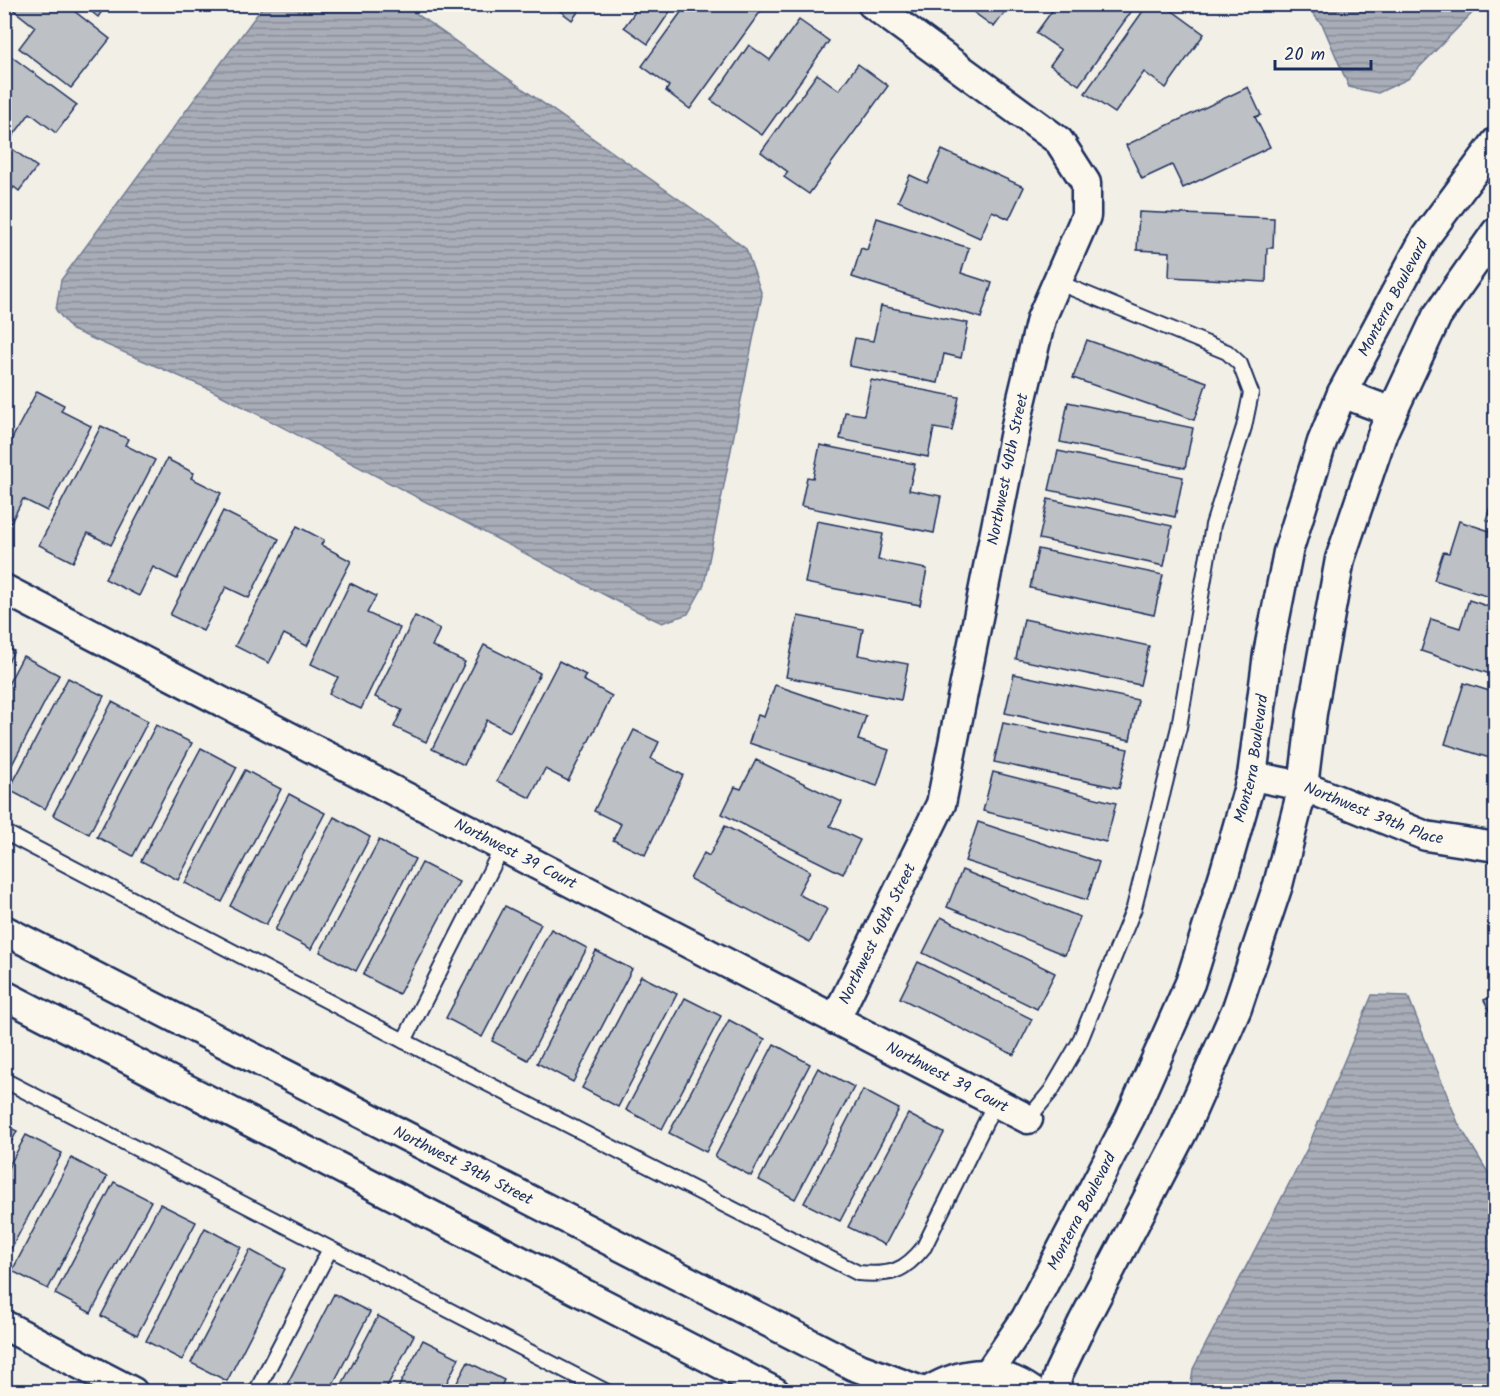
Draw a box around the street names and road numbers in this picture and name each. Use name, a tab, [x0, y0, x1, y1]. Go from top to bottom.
street label: Monterra Boulevard	[1351, 234, 1435, 361]
street label: Northwest 40th Street	[980, 390, 1035, 547]
street label: Monterra Boulevard	[1227, 692, 1275, 826]
street label: Northwest 39th Place	[1300, 775, 1445, 851]
street label: Northwest 39 Court	[450, 812, 582, 896]
street label: Northwest 40th Street	[832, 858, 923, 1009]
street label: Northwest 39 Court	[881, 1035, 1014, 1120]
street label: Northwest 39th Street	[389, 1119, 538, 1212]
street label: Monterra Boulevard	[1040, 1147, 1123, 1275]

